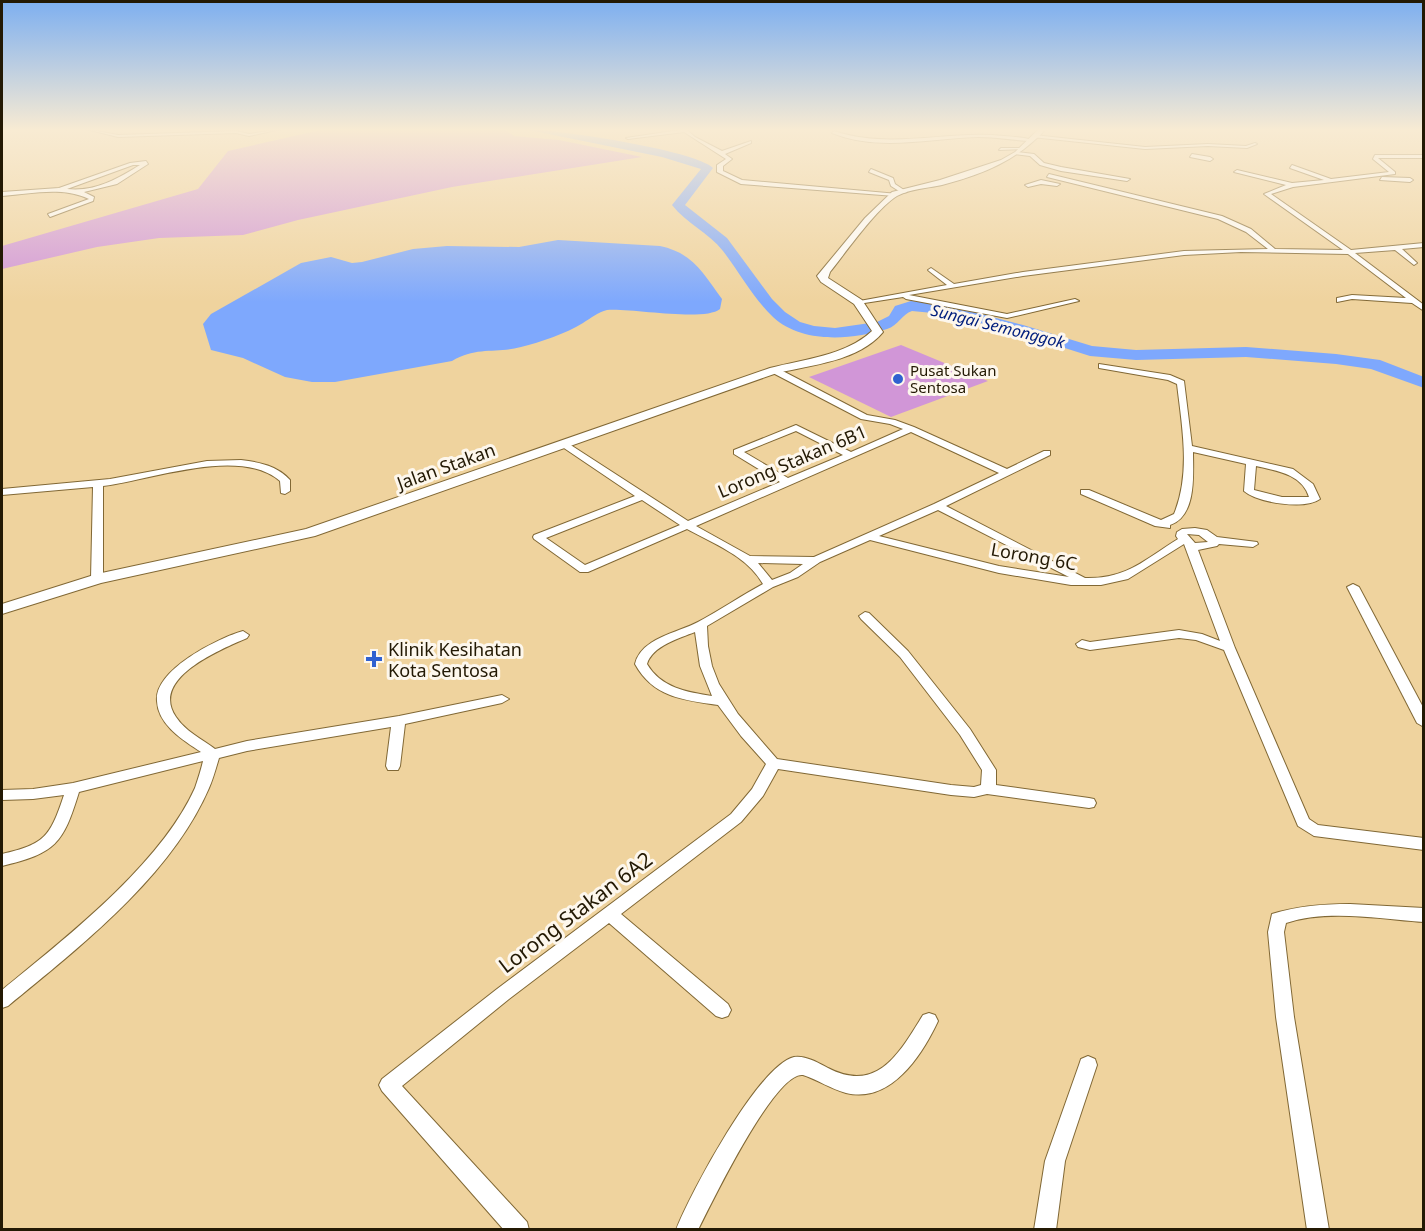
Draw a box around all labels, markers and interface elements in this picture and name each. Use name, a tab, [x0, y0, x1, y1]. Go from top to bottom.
water label: Sungai Semonggok	[929, 299, 1068, 354]
place label: Pusat Sukan Sentosa	[910, 360, 996, 397]
marker: Pusat Sukan Sentosa	[891, 372, 905, 386]
street label: Lorong Stakan 6B1	[714, 419, 870, 503]
street label: Jalan Stakan	[392, 437, 498, 496]
street label: Lorong 6C	[989, 537, 1079, 575]
place label: Klinik Kesihatan Kota Sentosa	[388, 637, 522, 682]
marker: Klinik Kesihatan Kota Sentosa	[365, 650, 383, 668]
street label: Lorong Stakan 6A2	[492, 845, 658, 979]

